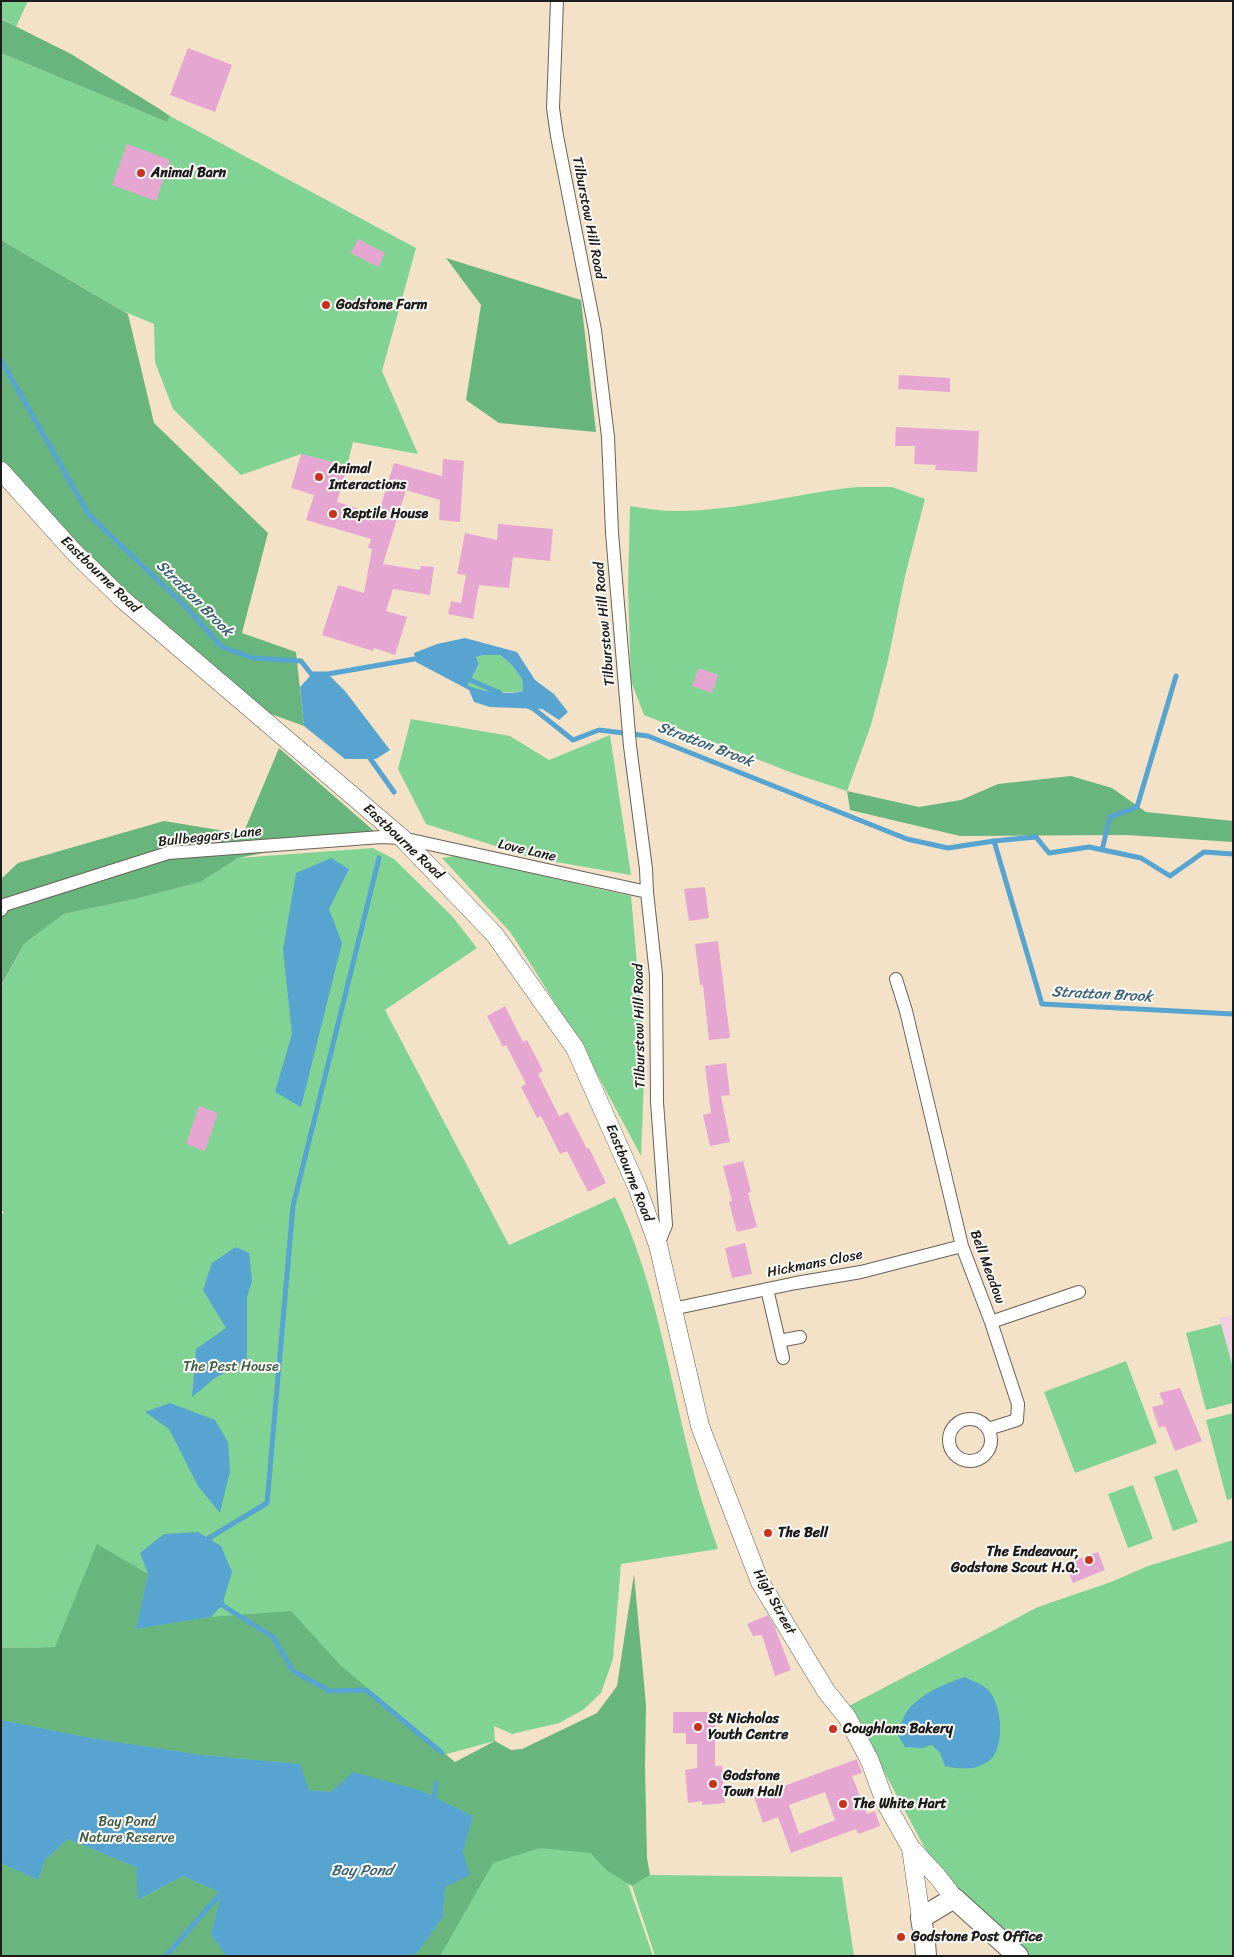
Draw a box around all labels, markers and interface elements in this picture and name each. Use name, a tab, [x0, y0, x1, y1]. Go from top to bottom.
street label: Tilburstow Hill Road	[568, 155, 608, 281]
place label: Animal Barn	[151, 165, 226, 181]
marker: Animal Barn	[135, 167, 147, 179]
place label: Godstone Farm	[336, 297, 427, 313]
marker: Godstone Farm	[320, 299, 332, 311]
place label: Animal Interactions	[329, 461, 406, 494]
marker: Animal Interactions	[313, 471, 325, 483]
place label: Reptile House	[343, 506, 428, 522]
marker: Reptile House	[327, 508, 339, 520]
street label: Eastbourne Road	[57, 533, 143, 617]
water label: Stratton Brook	[152, 557, 236, 641]
street label: Tilburstow Hill Road	[591, 561, 619, 687]
water label: Stratton Brook	[655, 719, 755, 771]
street label: Eastbourne Road	[359, 801, 447, 883]
street label: Bullbeggars Lane	[157, 823, 263, 851]
street label: Love Lane	[496, 836, 558, 866]
street label: Tilburstow Hill Road	[631, 964, 649, 1088]
water label: Stratton Brook	[1051, 983, 1153, 1007]
street label: Eastbourne Road	[602, 1122, 656, 1224]
street label: Bell Meadow	[966, 1228, 1008, 1306]
street label: Hickmans Close	[766, 1246, 864, 1282]
park label: The Pest House	[183, 1359, 279, 1375]
place label: The Bell	[778, 1525, 828, 1541]
marker: The Bell	[762, 1527, 774, 1539]
place label: The Endeavour, Godstone Scout H.Q.	[951, 1544, 1079, 1576]
marker: The Endeavour, Godstone Scout H.Q.	[1083, 1554, 1095, 1566]
street label: High Street	[749, 1566, 799, 1638]
place label: St Nicholas Youth Centre	[708, 1711, 788, 1744]
marker: St Nicholas Youth Centre	[692, 1721, 704, 1733]
place label: Coughlans Bakery	[843, 1721, 953, 1737]
marker: Coughlans Bakery	[827, 1723, 839, 1735]
place label: Godstone Town Hall	[723, 1768, 782, 1800]
marker: Godstone Town Hall	[707, 1778, 719, 1790]
place label: The White Hart	[853, 1796, 947, 1812]
marker: The White Hart	[837, 1798, 849, 1810]
park label: Bay Pond Nature Reserve	[80, 1814, 174, 1846]
water label: Bay Pond	[331, 1862, 393, 1880]
place label: Godstone Post Office	[911, 1929, 1043, 1945]
marker: Godstone Post Office	[895, 1931, 907, 1943]

